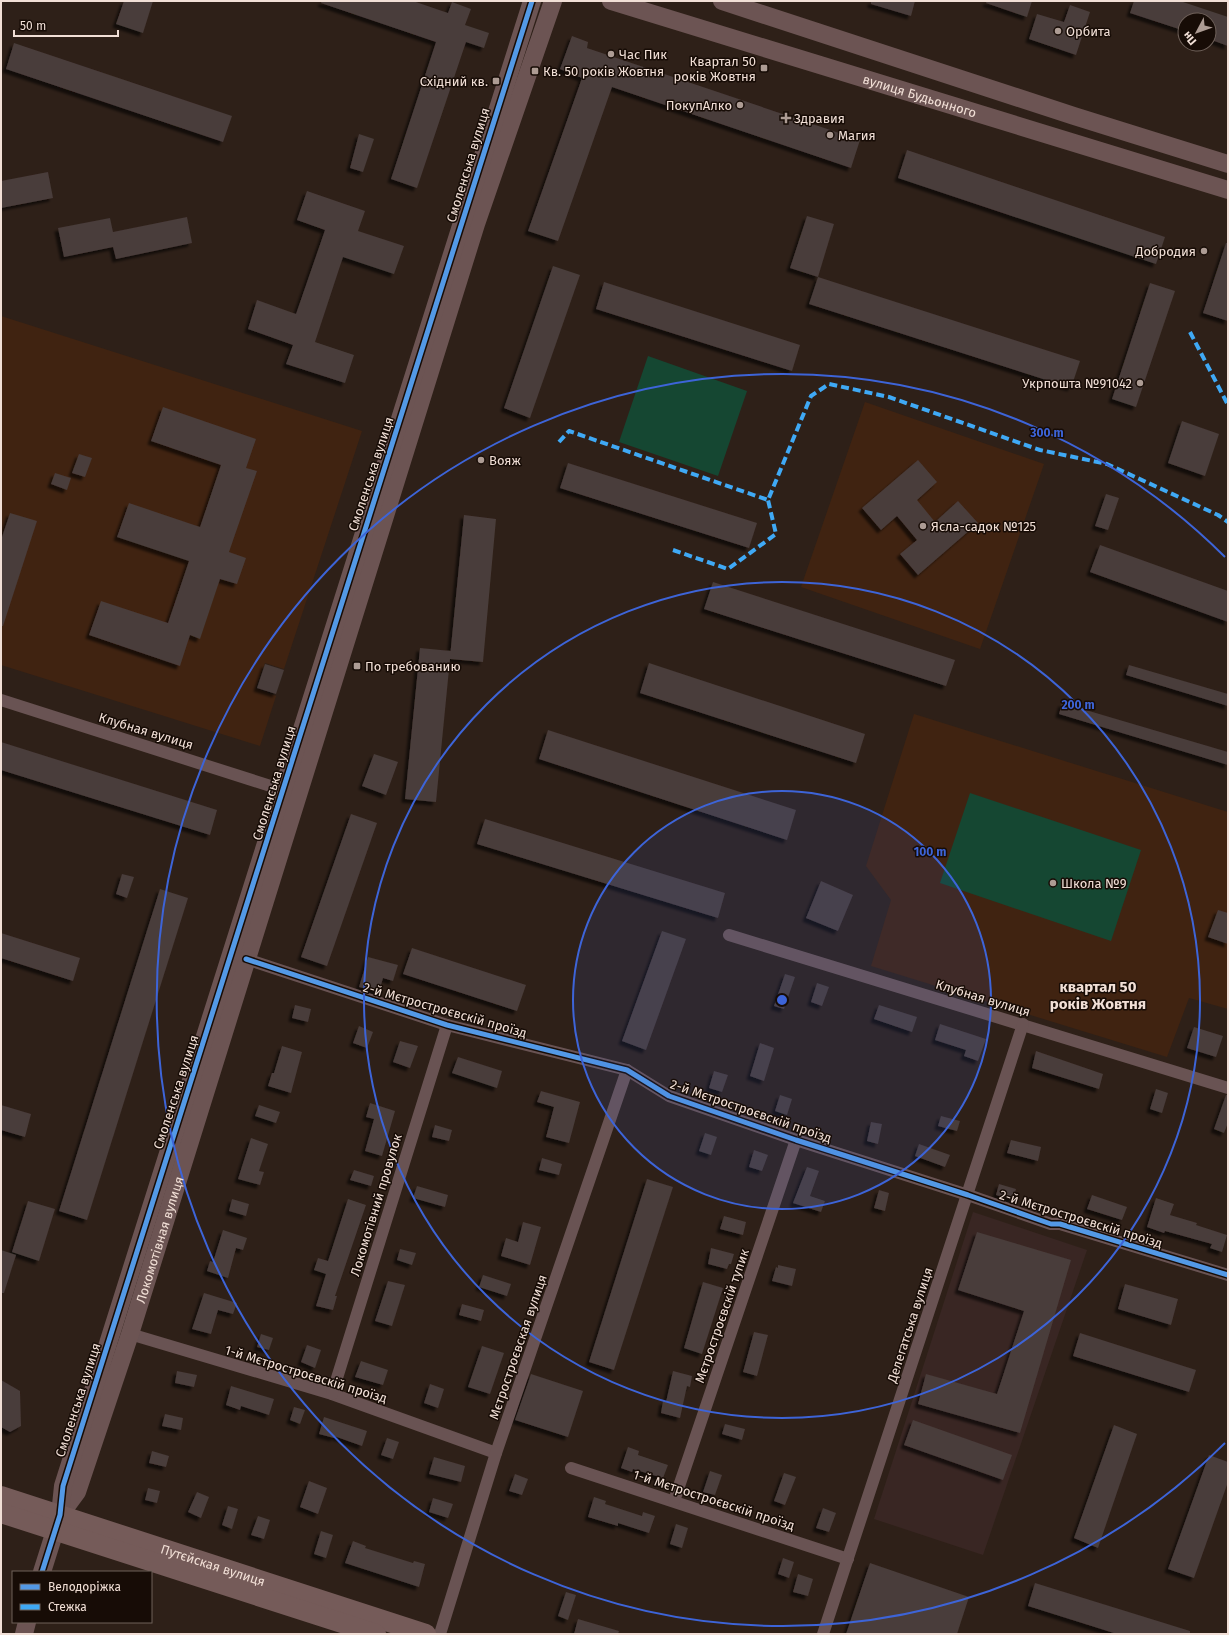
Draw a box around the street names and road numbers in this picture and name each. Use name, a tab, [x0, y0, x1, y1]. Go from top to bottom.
street label: вулиця Будьонного	[861, 71, 979, 120]
street label: Смоленська вулиця	[443, 106, 493, 224]
street label: Смоленська вулиця	[345, 415, 397, 533]
street label: Клубная вулиця	[97, 710, 195, 752]
street label: Смоленська вулиця	[249, 724, 299, 842]
street label: Клубная вулиця	[934, 977, 1032, 1019]
street label: 2-й Мєтростроєвскій проїзд	[361, 979, 529, 1041]
street label: Смоленська вулиця	[150, 1033, 202, 1151]
street label: 2-й Мєтростроєвскій проїзд	[668, 1076, 834, 1146]
street label: Локомотівний провулок	[347, 1132, 405, 1278]
street label: Локомотівная вулиця	[133, 1174, 186, 1305]
street label: 2-й Мєтростроєвскій проїзд	[998, 1187, 1164, 1251]
street label: Мєтростроєвскій тупик	[692, 1247, 752, 1385]
street label: Делегатська вулиця	[884, 1265, 936, 1385]
street label: Мєтростроєвская вулиця	[486, 1273, 550, 1421]
street label: Смоленська вулиця	[52, 1341, 104, 1459]
street label: 1-й Мєтростроєвскій проїзд	[223, 1342, 389, 1406]
street label: 1-й Мєтростроєвскій проїзд	[631, 1467, 797, 1533]
street label: Путєйская вулиця	[159, 1541, 267, 1589]

